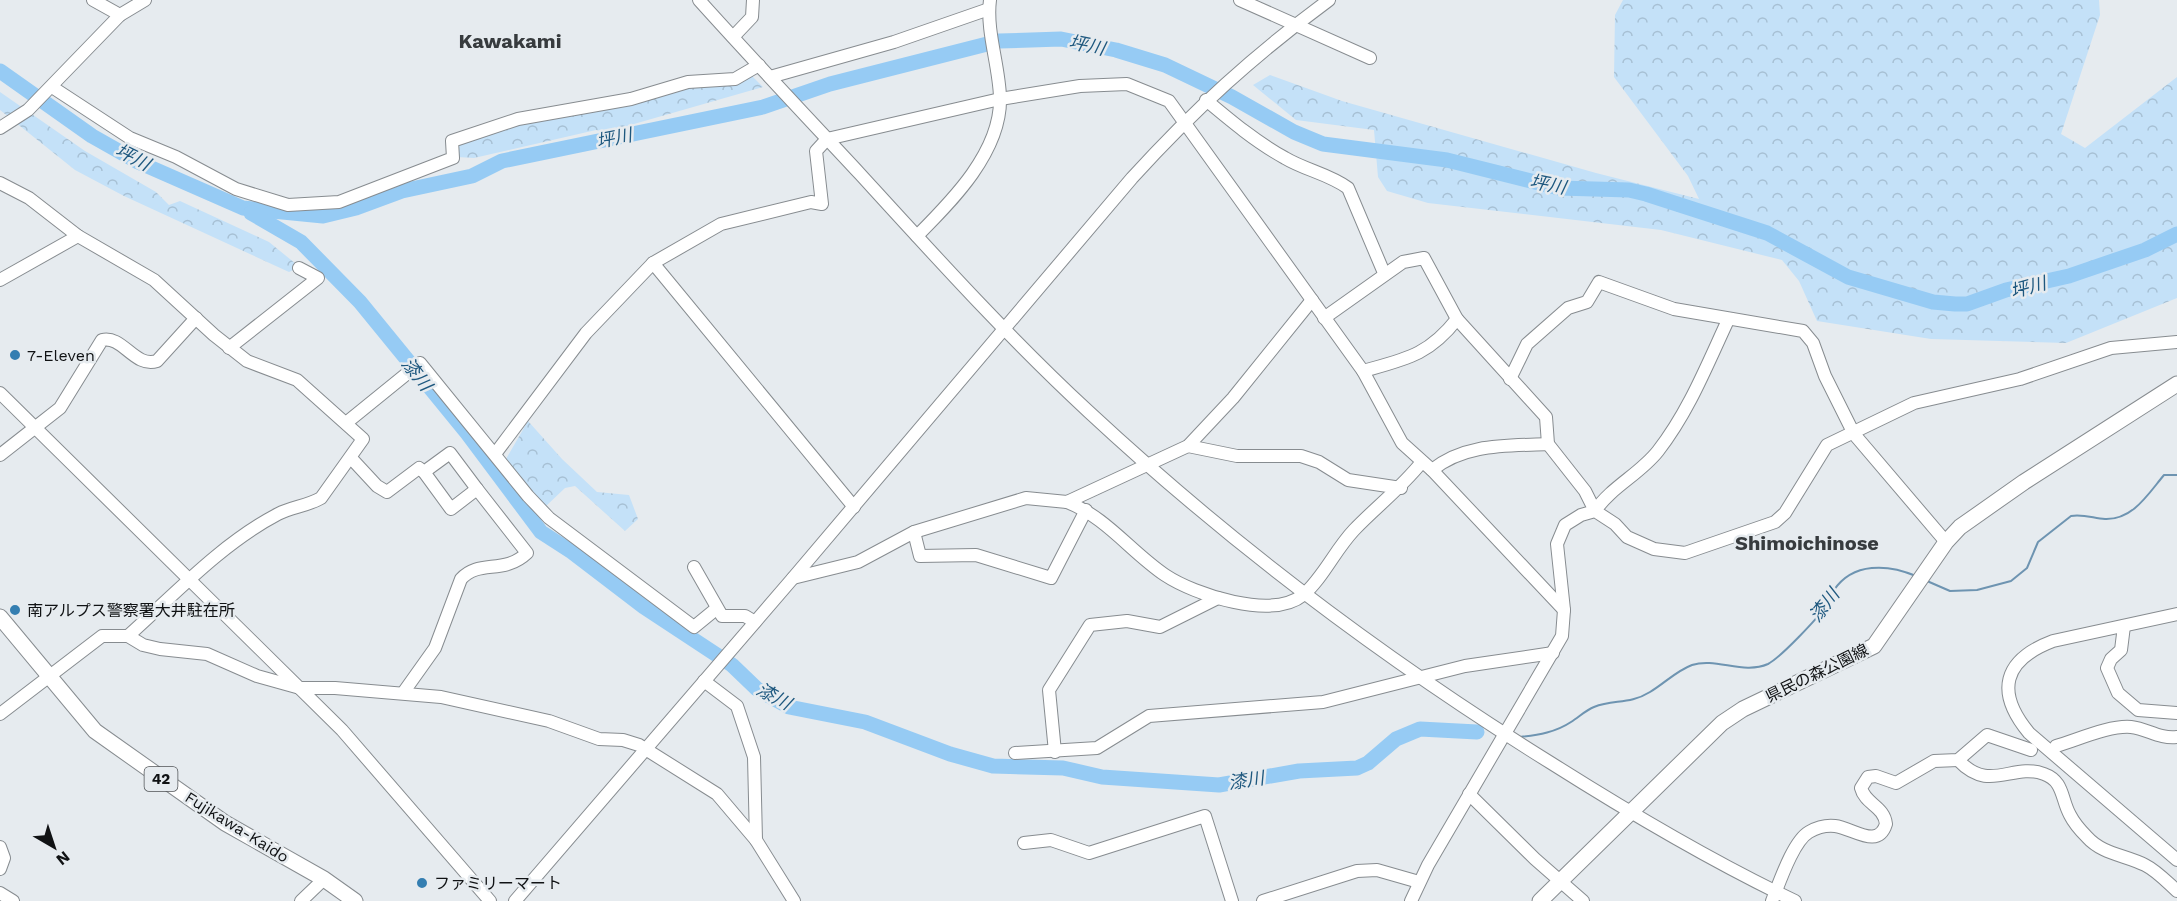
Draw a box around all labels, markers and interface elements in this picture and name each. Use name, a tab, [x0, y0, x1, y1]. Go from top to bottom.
district label: Kawakami	[459, 29, 562, 53]
water label: 坪川	[1067, 31, 1109, 59]
water label: 坪川	[594, 124, 636, 152]
water label: 坪川	[112, 139, 156, 175]
water label: 坪川	[1528, 170, 1570, 198]
water label: 坪川	[2008, 272, 2050, 302]
place label: 7-Eleven	[27, 346, 95, 365]
marker: 7-Eleven	[8, 348, 22, 362]
water label: 漆川	[398, 353, 438, 396]
district label: Shimoichinose	[1735, 531, 1879, 555]
water label: 漆川	[1805, 583, 1845, 626]
place label: 南アルプス警察署大井駐在所	[27, 601, 235, 620]
marker: 南アルプス警察署大井駐在所	[8, 603, 22, 617]
street label: 県民の森公園線	[1762, 640, 1872, 706]
water label: 漆川	[753, 678, 797, 715]
road number: 42	[144, 767, 178, 791]
water label: 漆川	[1227, 767, 1267, 793]
street label: Fujikawa-Kaido	[182, 788, 292, 866]
north arrow	[24, 817, 84, 877]
text: N	[53, 847, 74, 869]
place label: ファミリーマート	[434, 874, 562, 893]
marker: ファミリーマート	[415, 876, 429, 890]

